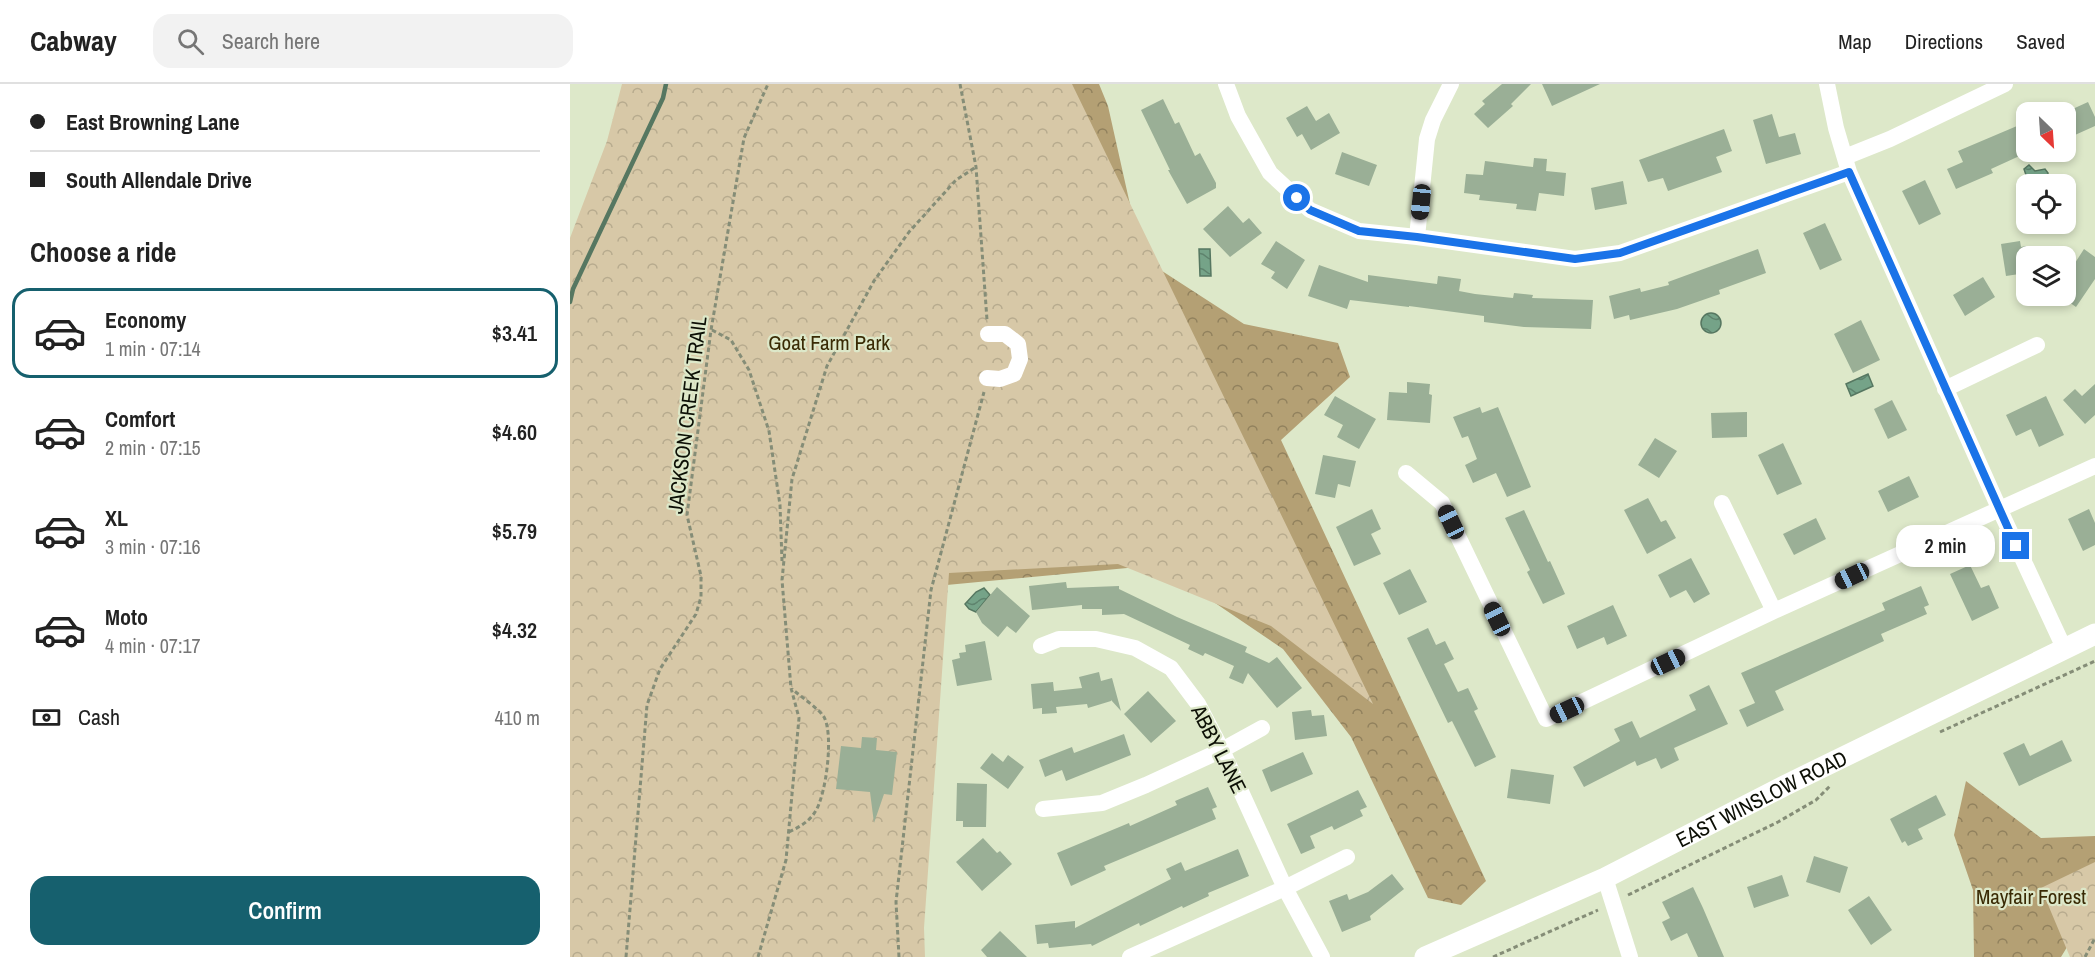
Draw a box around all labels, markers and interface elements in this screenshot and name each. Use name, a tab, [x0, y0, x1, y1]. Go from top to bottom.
search box	[153, 14, 573, 68]
text: Cabway	[30, 22, 117, 60]
icon: search	[174, 25, 207, 58]
text: Search here	[222, 26, 320, 56]
text: Map	[1838, 27, 1872, 56]
text: Directions	[1905, 27, 1983, 56]
text: Saved	[2016, 27, 2065, 56]
north arrow	[2016, 102, 2076, 162]
map controls	[2016, 102, 2076, 306]
text: East Browning Lane	[66, 107, 239, 137]
text: South Allendale Drive	[66, 165, 252, 195]
button: locate	[2016, 174, 2076, 234]
car	[1410, 183, 1432, 221]
route start	[1283, 184, 1310, 211]
text: Choose a ride	[30, 234, 176, 270]
button: layers	[2016, 246, 2076, 306]
text: Economy	[105, 305, 186, 335]
icon: car	[33, 306, 87, 360]
street label: JACKSON CREEK TRAIL	[660, 314, 714, 515]
text: $3.41	[492, 318, 537, 348]
park label: Goat Farm Park	[768, 328, 890, 357]
text: 1 min · 07:14	[105, 335, 201, 362]
text: Comfort	[105, 404, 175, 434]
icon: car	[33, 405, 87, 459]
text: $4.60	[492, 417, 537, 447]
text: 2 min · 07:15	[105, 434, 201, 461]
car	[1435, 502, 1467, 542]
text: XL	[105, 503, 128, 533]
icon: car	[33, 504, 87, 558]
text: $5.79	[492, 516, 537, 546]
callout: 2 min	[1896, 525, 1995, 567]
text: 2 min	[1924, 532, 1967, 559]
route end	[2002, 532, 2029, 559]
text: 3 min · 07:16	[105, 533, 201, 560]
car	[1832, 560, 1872, 592]
car	[1481, 599, 1513, 639]
text: Moto	[105, 602, 148, 632]
icon: car	[33, 603, 87, 657]
text: $4.32	[492, 615, 537, 645]
text: 4 min · 07:17	[105, 632, 201, 659]
car	[1648, 646, 1688, 678]
car	[1547, 694, 1587, 726]
street label: ABBY LANE	[1184, 699, 1254, 798]
icon: cash	[30, 701, 63, 734]
text: Cash	[78, 702, 120, 732]
text: 410 m	[494, 704, 540, 731]
street label: EAST WINSLOW ROAD	[1671, 743, 1852, 854]
button: Confirm	[30, 876, 540, 945]
park label: Mayfair Forest	[1976, 882, 2086, 911]

